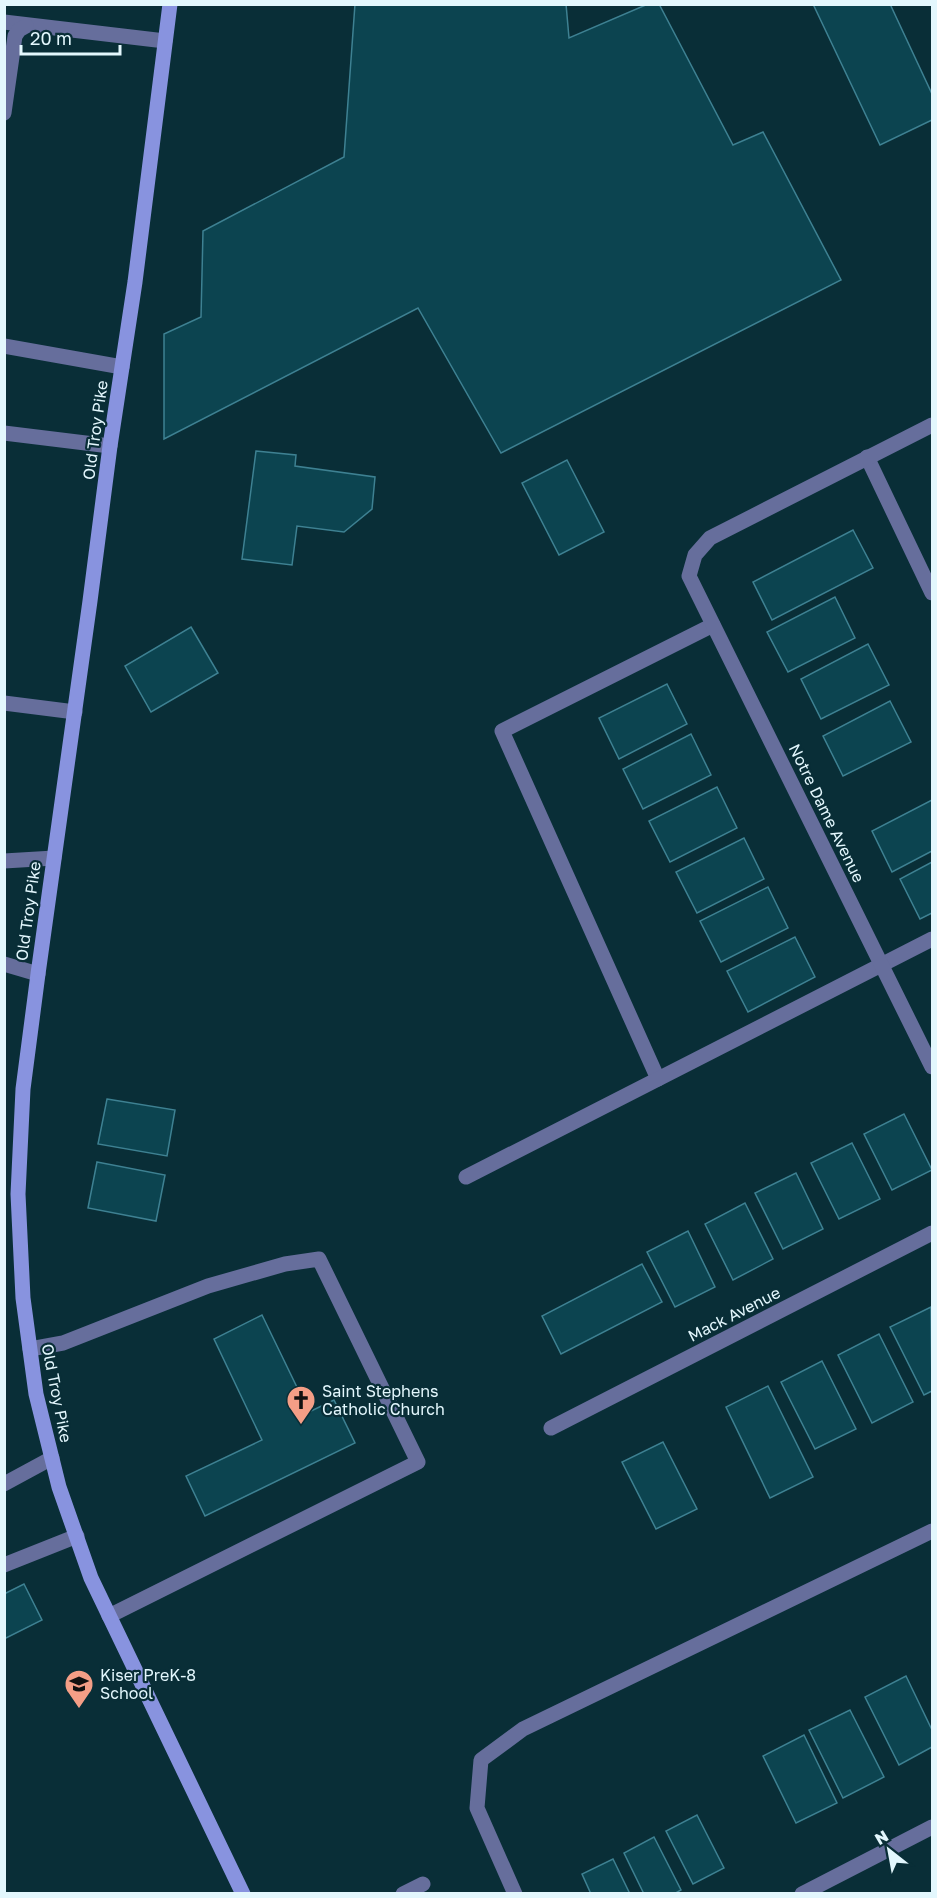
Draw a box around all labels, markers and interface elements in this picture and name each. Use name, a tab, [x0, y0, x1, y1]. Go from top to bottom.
scale bar	[21, 18, 120, 56]
text: 20 m	[30, 27, 72, 49]
street label: Old Troy Pike	[78, 379, 112, 481]
street label: Notre Dame Avenue	[785, 740, 869, 886]
street label: Old Troy Pike	[11, 860, 45, 962]
street label: Mack Avenue	[684, 1282, 784, 1346]
street label: Old Troy Pike	[38, 1342, 76, 1444]
place label: Saint Stephens Catholic Church	[322, 1381, 445, 1419]
church icon: Saint Stephens Catholic Church	[285, 1384, 317, 1426]
place label: Kiser PreK-8 School	[100, 1665, 196, 1703]
school or university icon: Kiser PreK-8 School	[63, 1668, 95, 1710]
north arrow	[859, 1820, 919, 1880]
text: N	[871, 1825, 892, 1849]

